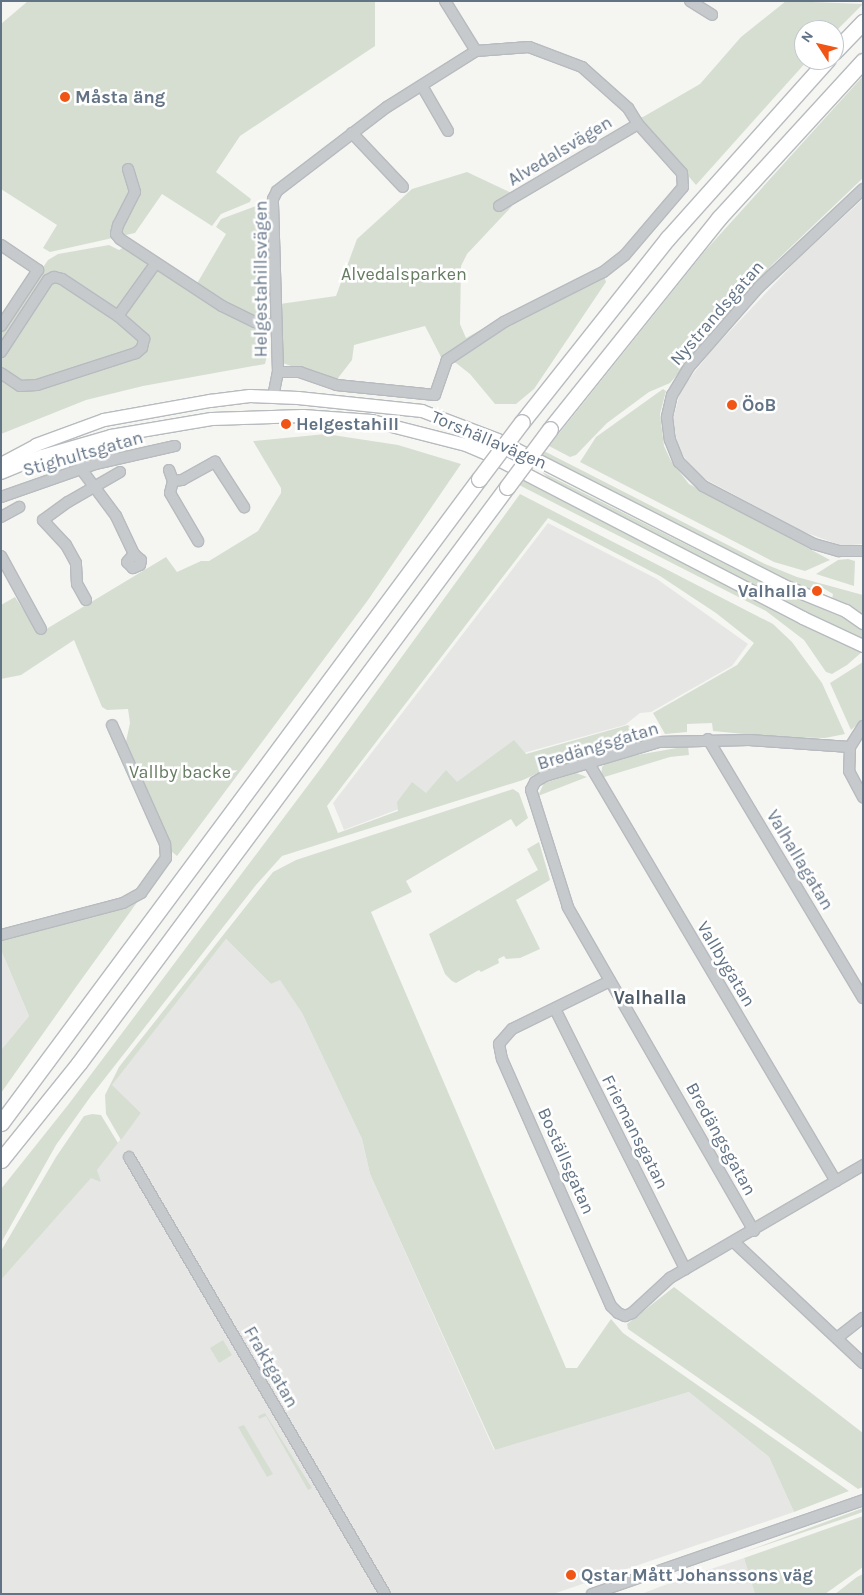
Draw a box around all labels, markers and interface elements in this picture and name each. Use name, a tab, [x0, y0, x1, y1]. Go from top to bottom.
north arrow	[794, 20, 844, 70]
text: N	[797, 28, 817, 46]
place label: Måsta äng	[75, 86, 165, 108]
marker: Måsta äng	[59, 91, 71, 103]
street label: Alvedalsvägen	[504, 111, 616, 191]
street label: Helgestahillsvägen	[250, 201, 272, 357]
street label: Nystrandsgatan	[666, 256, 768, 370]
park label: Alvedalsparken	[341, 263, 467, 285]
place label: ÖoB	[742, 394, 776, 416]
marker: ÖoB	[726, 399, 738, 411]
street label: Torshällavägen	[428, 406, 550, 474]
place label: Helgestahill	[296, 413, 399, 435]
marker: Helgestahill	[280, 418, 292, 430]
street label: Stighultsgatan	[21, 427, 145, 481]
place label: Valhalla	[738, 580, 807, 602]
marker: Valhalla	[811, 585, 823, 597]
street label: Bredängsgatan	[535, 717, 661, 775]
park label: Vallby backe	[129, 761, 231, 783]
street label: Valhallagatan	[762, 806, 838, 914]
street label: Vallbygatan	[692, 917, 760, 1011]
district label: Valhalla	[613, 988, 687, 1010]
street label: Friemansgatan	[597, 1071, 673, 1193]
street label: Bredängsgatan	[681, 1079, 761, 1199]
street label: Boställsgatan	[533, 1104, 599, 1218]
street label: Fraktgatan	[239, 1322, 303, 1412]
place label: Qstar Mått Johanssons väg	[581, 1564, 813, 1586]
marker: Qstar Mått Johanssons väg	[565, 1569, 577, 1581]

